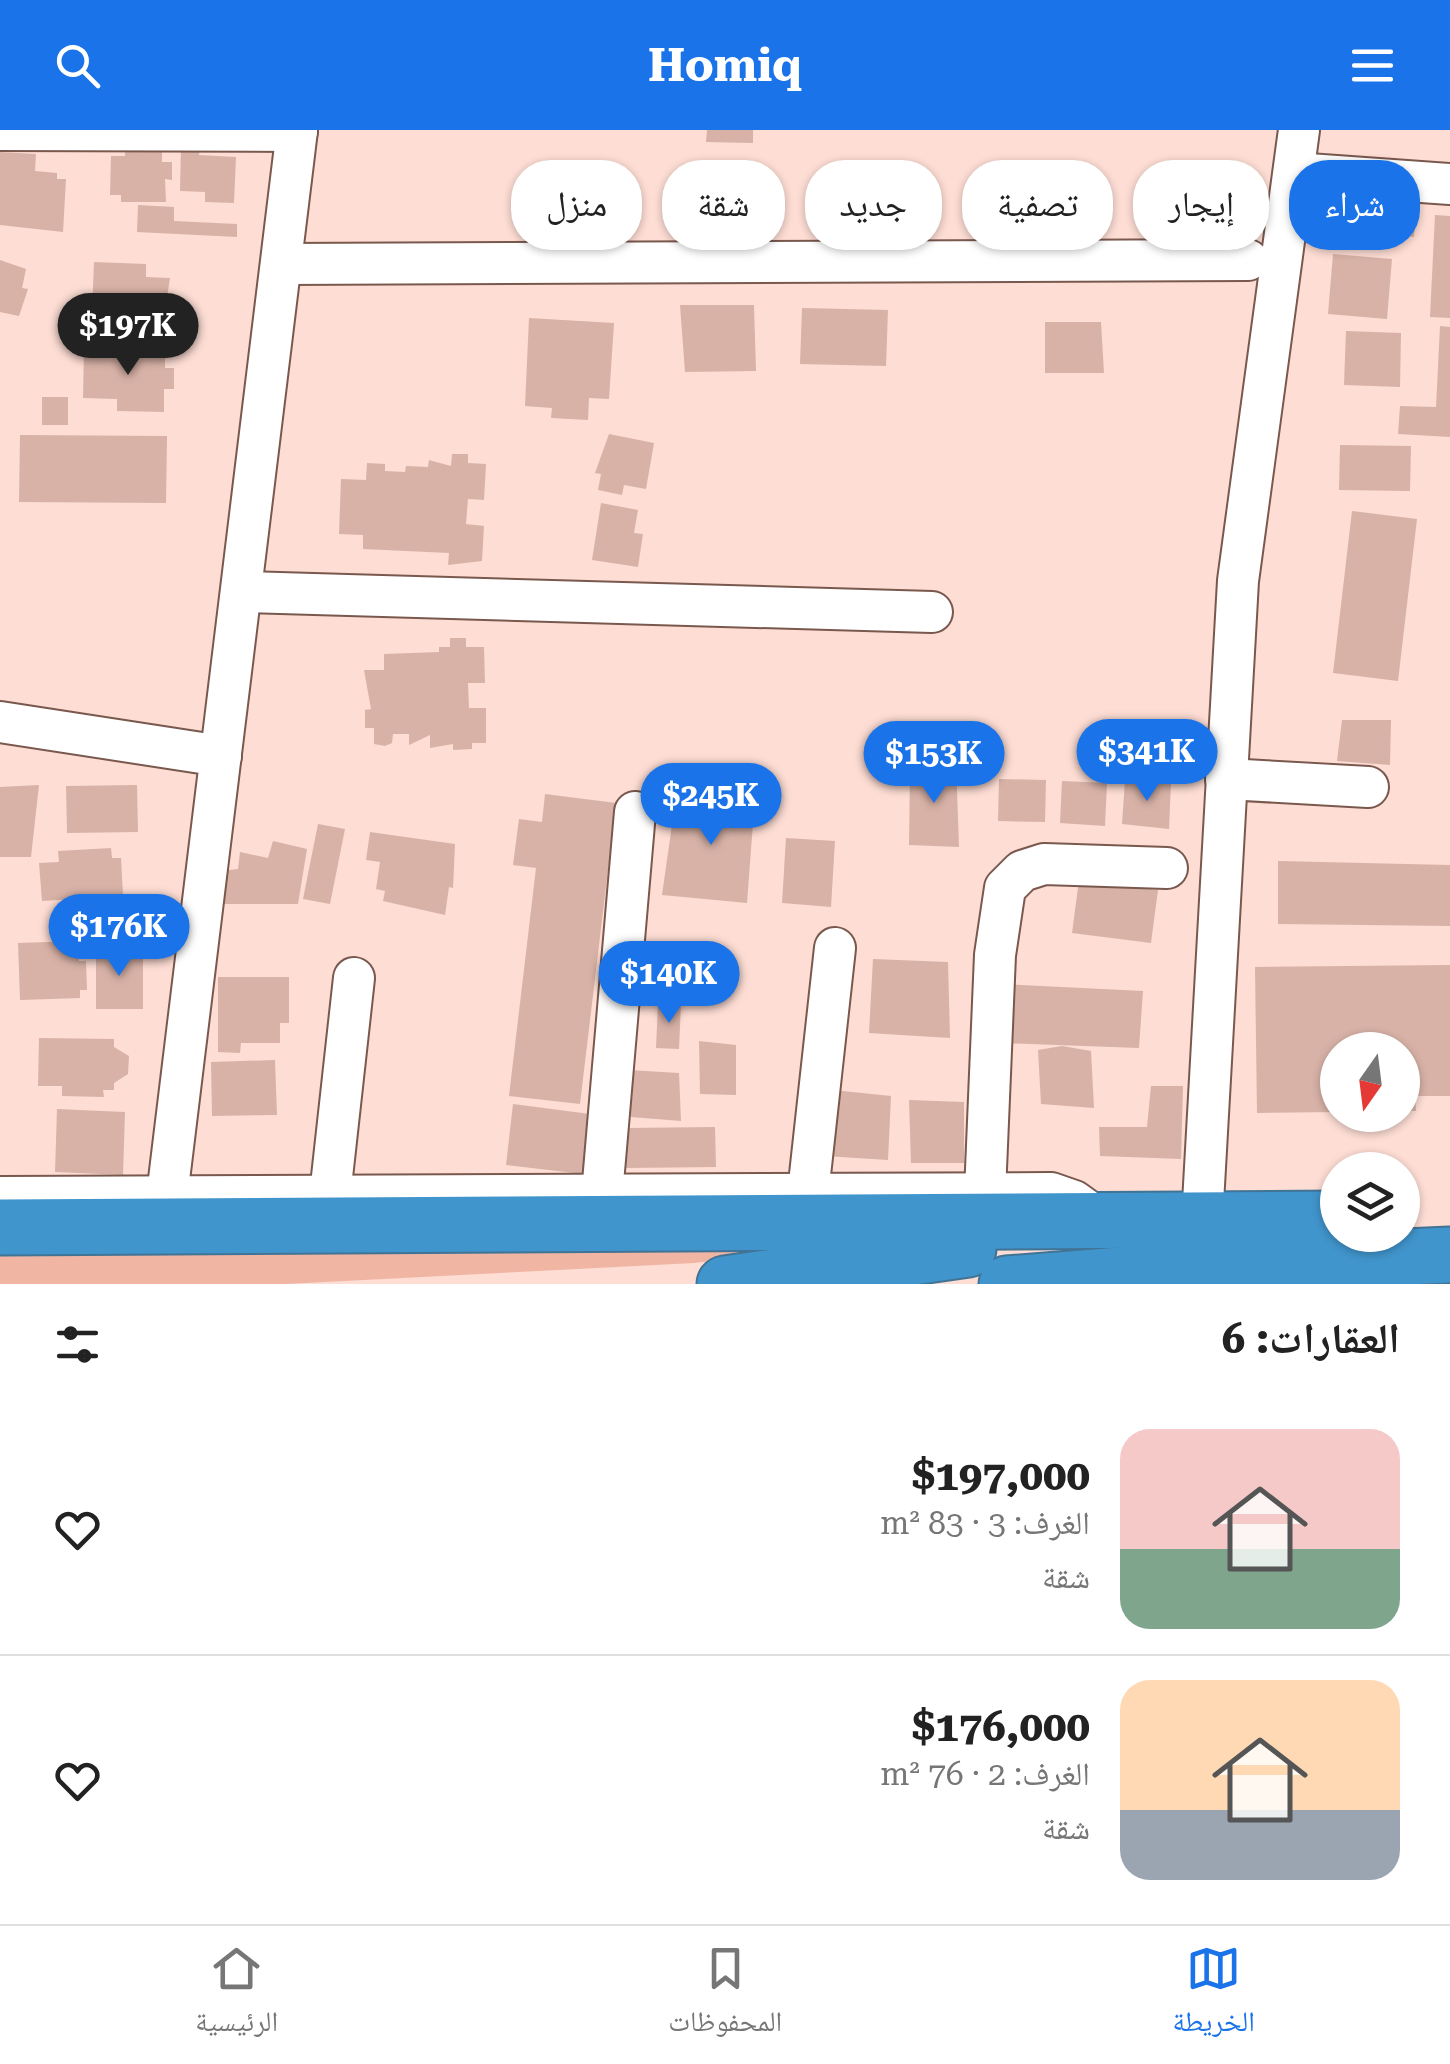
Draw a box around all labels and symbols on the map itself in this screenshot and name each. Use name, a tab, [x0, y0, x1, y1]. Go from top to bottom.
pin: $197K	[58, 293, 198, 378]
pin: $341K	[1077, 719, 1217, 804]
pin: $153K	[864, 721, 1004, 806]
pin: $245K	[641, 763, 781, 848]
pin: $176K	[49, 894, 189, 979]
pin: $140K	[599, 941, 739, 1026]
north arrow	[1320, 1032, 1420, 1132]

